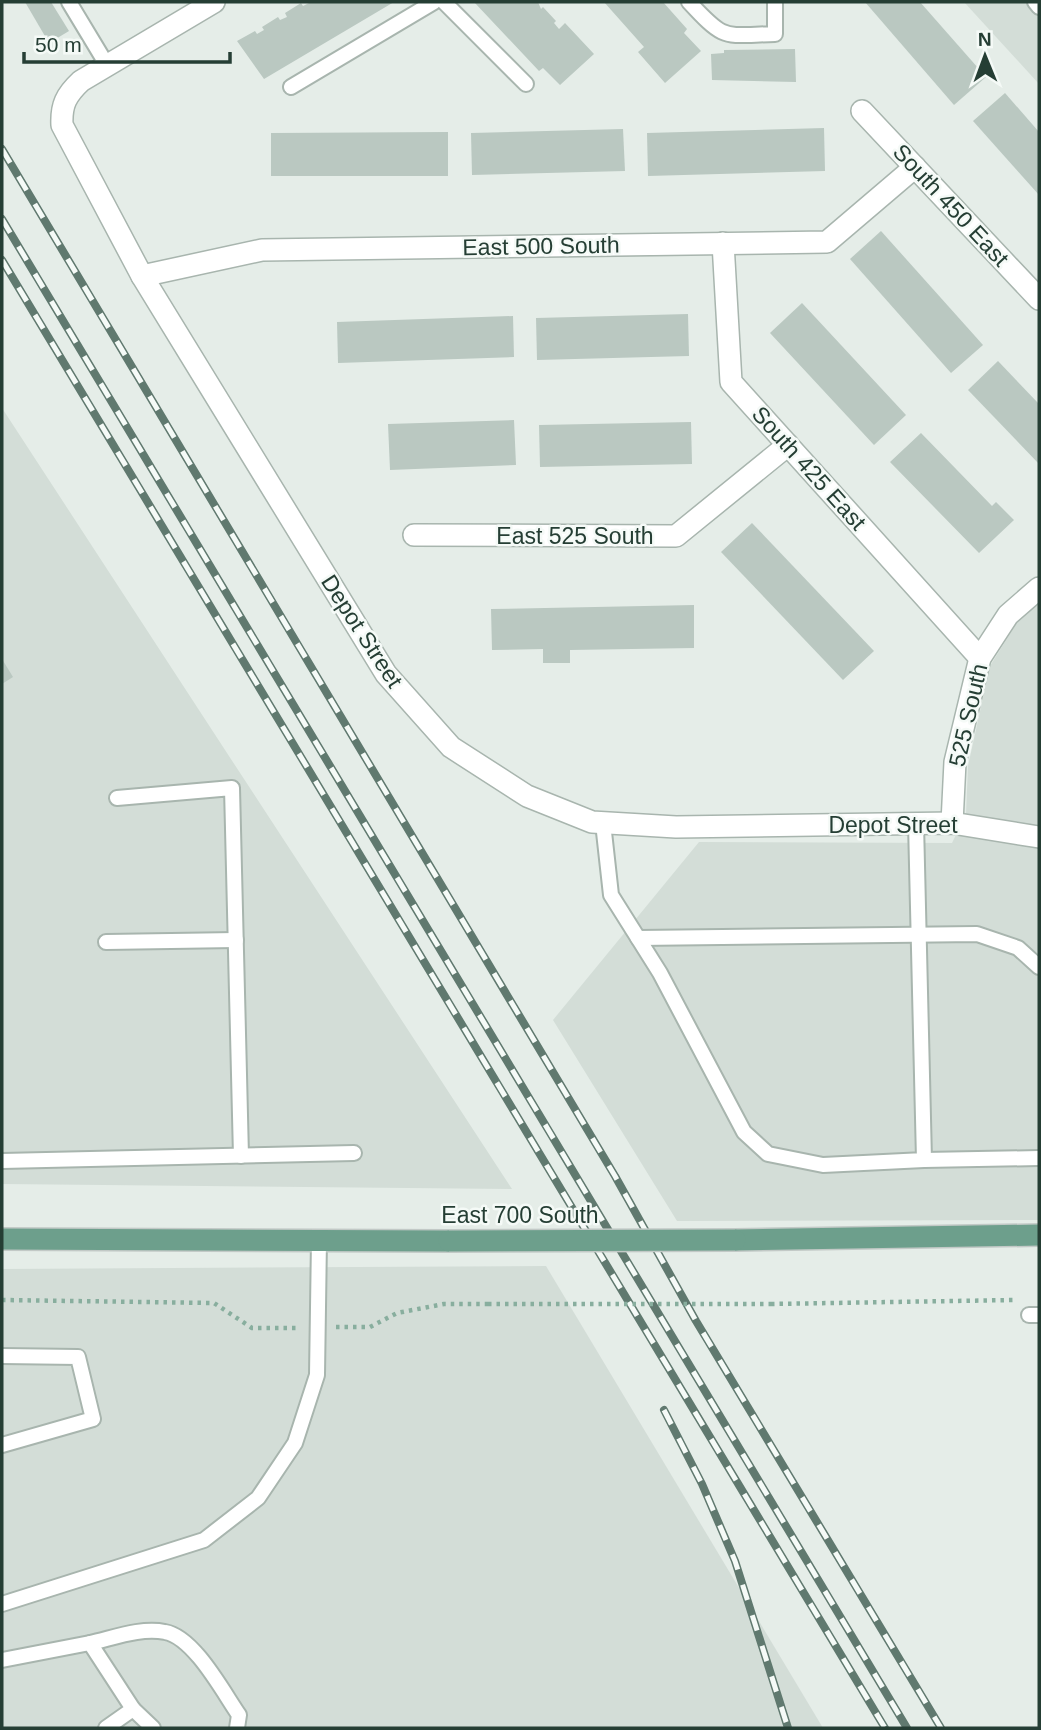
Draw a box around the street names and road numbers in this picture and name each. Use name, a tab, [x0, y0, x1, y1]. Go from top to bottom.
street label: South 450 East	[888, 139, 1015, 272]
street label: East 500 South	[462, 232, 620, 260]
street label: South 425 East	[747, 401, 872, 536]
street label: East 525 South	[496, 523, 654, 549]
street label: Depot Street	[316, 570, 408, 693]
street label: 525 South	[944, 661, 992, 769]
street label: Depot Street	[828, 812, 958, 838]
street label: East 700 South	[441, 1202, 599, 1228]

